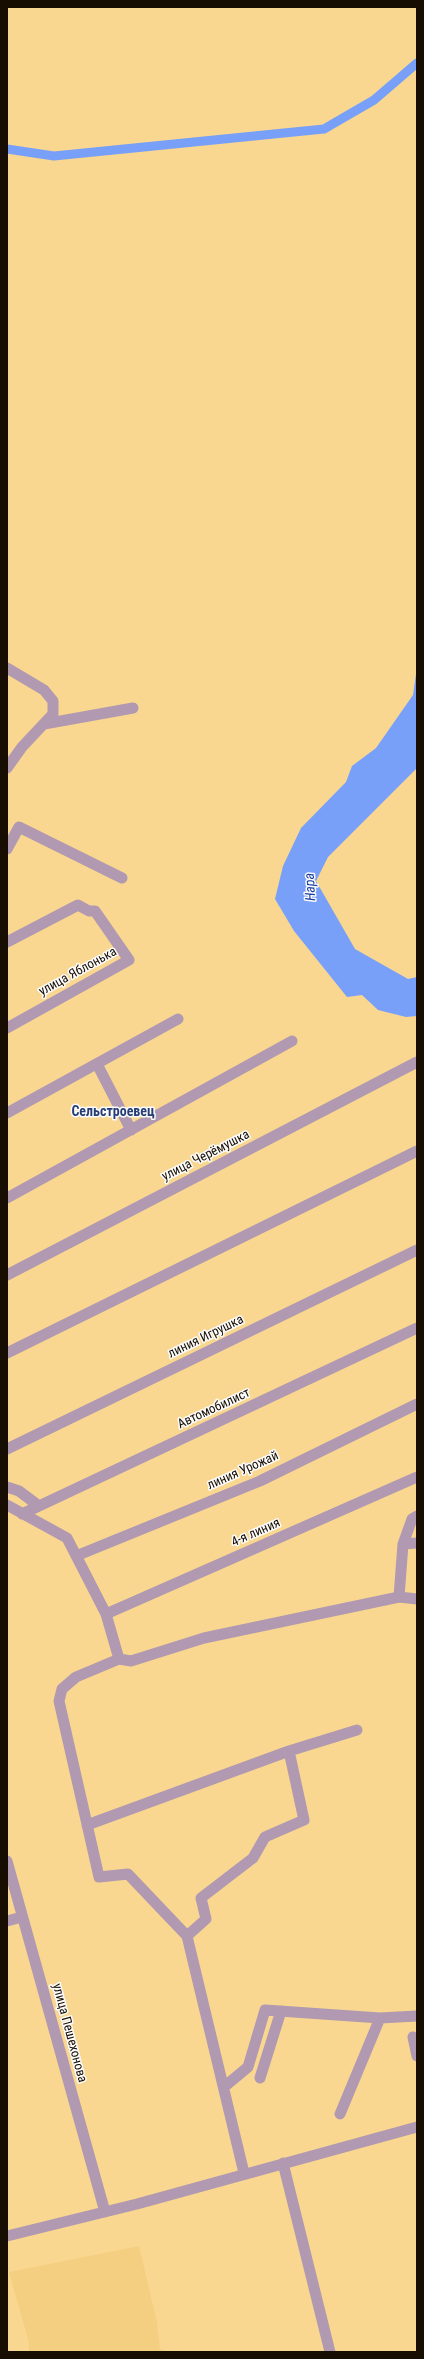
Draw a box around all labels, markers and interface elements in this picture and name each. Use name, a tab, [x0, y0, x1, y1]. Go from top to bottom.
water label: Нара	[302, 873, 320, 901]
street label: улица Яблонька	[36, 944, 120, 1000]
district label: Сельстроевец	[71, 1104, 155, 1120]
street label: улица Черёмушка	[160, 1127, 252, 1185]
street label: линия Игрушка	[166, 1312, 246, 1362]
street label: Автомобилист	[175, 1385, 253, 1433]
street label: линия Урожай	[205, 1448, 281, 1494]
street label: 4-я линия	[229, 1515, 283, 1551]
street label: улица Пешехонова	[48, 1982, 90, 2084]

